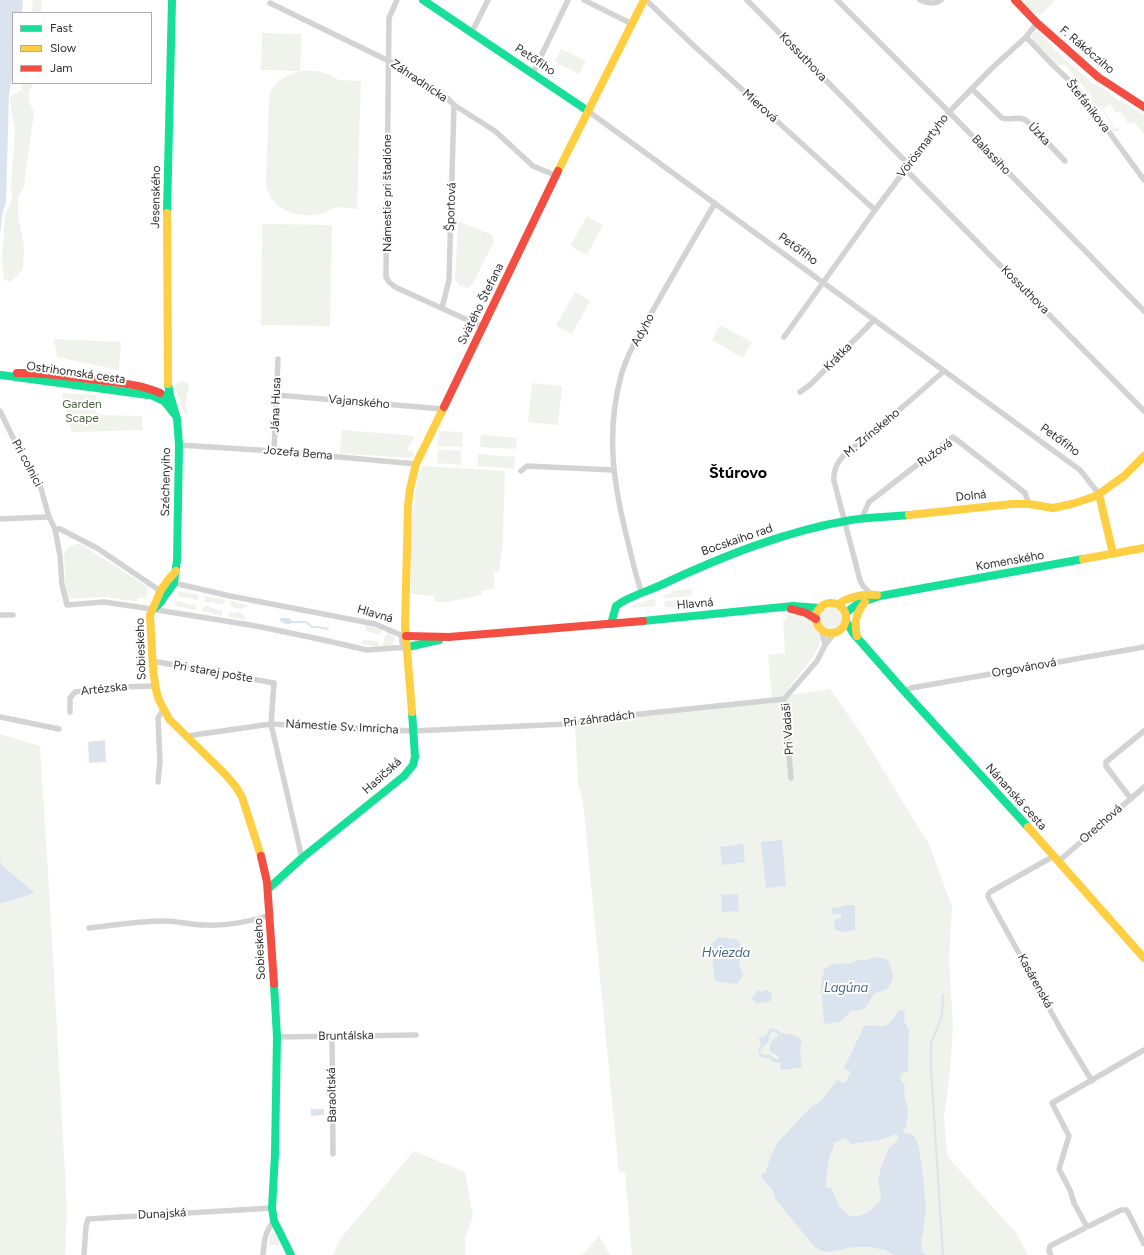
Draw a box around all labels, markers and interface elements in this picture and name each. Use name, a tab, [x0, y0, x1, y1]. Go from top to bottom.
legend	[12, 12, 152, 84]
text: Fast	[50, 21, 73, 35]
street label: F. Rákócziho	[1057, 23, 1117, 77]
street label: Kossuthova	[776, 30, 830, 84]
text: Slow	[50, 41, 76, 55]
street label: Petőfiho	[512, 41, 558, 79]
street label: Záhradnícka	[388, 57, 450, 105]
text: Jam	[50, 61, 73, 75]
street label: Štefánikova	[1063, 77, 1113, 135]
street label: Mierová	[739, 86, 781, 126]
street label: Vörösmartyho	[894, 111, 952, 181]
street label: Úzka	[1025, 120, 1053, 148]
street label: Balassiho	[969, 132, 1013, 178]
street label: Námestie pri štadióne	[380, 134, 394, 252]
street label: Jesenského	[148, 165, 164, 229]
street label: Športová	[443, 182, 459, 232]
street label: Petőfiho	[775, 230, 821, 268]
street label: Svätého Štefana	[455, 261, 507, 347]
street label: Kossuthova	[998, 263, 1052, 317]
street label: Adyho	[628, 311, 658, 349]
street label: Krátka	[821, 340, 855, 374]
street label: Ostrihomská cesta	[26, 359, 126, 387]
street label: Jána Husa	[268, 377, 284, 433]
street label: Vajanského	[328, 392, 390, 412]
park label: Garden Scape	[62, 397, 102, 425]
street label: M. Zrínskeho	[841, 406, 903, 460]
street label: Petőfiho	[1037, 421, 1083, 459]
street label: Ružová	[915, 436, 955, 470]
street label: Pri colnici	[9, 437, 45, 489]
street label: Jozefa Bema	[263, 443, 333, 463]
street label: Széchenyiho	[158, 447, 174, 517]
district label: Štúrovo	[709, 463, 767, 483]
street label: Dolná	[955, 487, 987, 505]
street label: Bocskaiho rad	[699, 521, 775, 559]
street label: Komenského	[975, 548, 1045, 574]
street label: Hlavná	[676, 595, 714, 613]
street label: Hlavná	[355, 602, 395, 626]
street label: Sobieskeho	[133, 618, 149, 680]
street label: Orgovánová	[991, 655, 1057, 681]
street label: Pri starej pošte	[172, 658, 254, 686]
street label: Artézska	[80, 679, 128, 699]
street label: Pri Vadaši	[779, 702, 797, 756]
street label: Pri záhradách	[562, 707, 636, 731]
street label: Námestie Sv. Imricha	[285, 717, 399, 737]
street label: Hasičská	[360, 755, 404, 797]
street label: Nánanská cesta	[982, 761, 1050, 833]
street label: Orechová	[1077, 801, 1125, 847]
street label: Sobieskeho	[251, 918, 269, 980]
water label: Hviezda	[702, 945, 750, 961]
street label: Kasárenská	[1014, 951, 1056, 1011]
water label: Lagúna	[824, 980, 868, 996]
street label: Bruntálska	[318, 1028, 374, 1044]
street label: Baraoltská	[324, 1067, 340, 1123]
street label: Dunajská	[137, 1206, 187, 1222]

